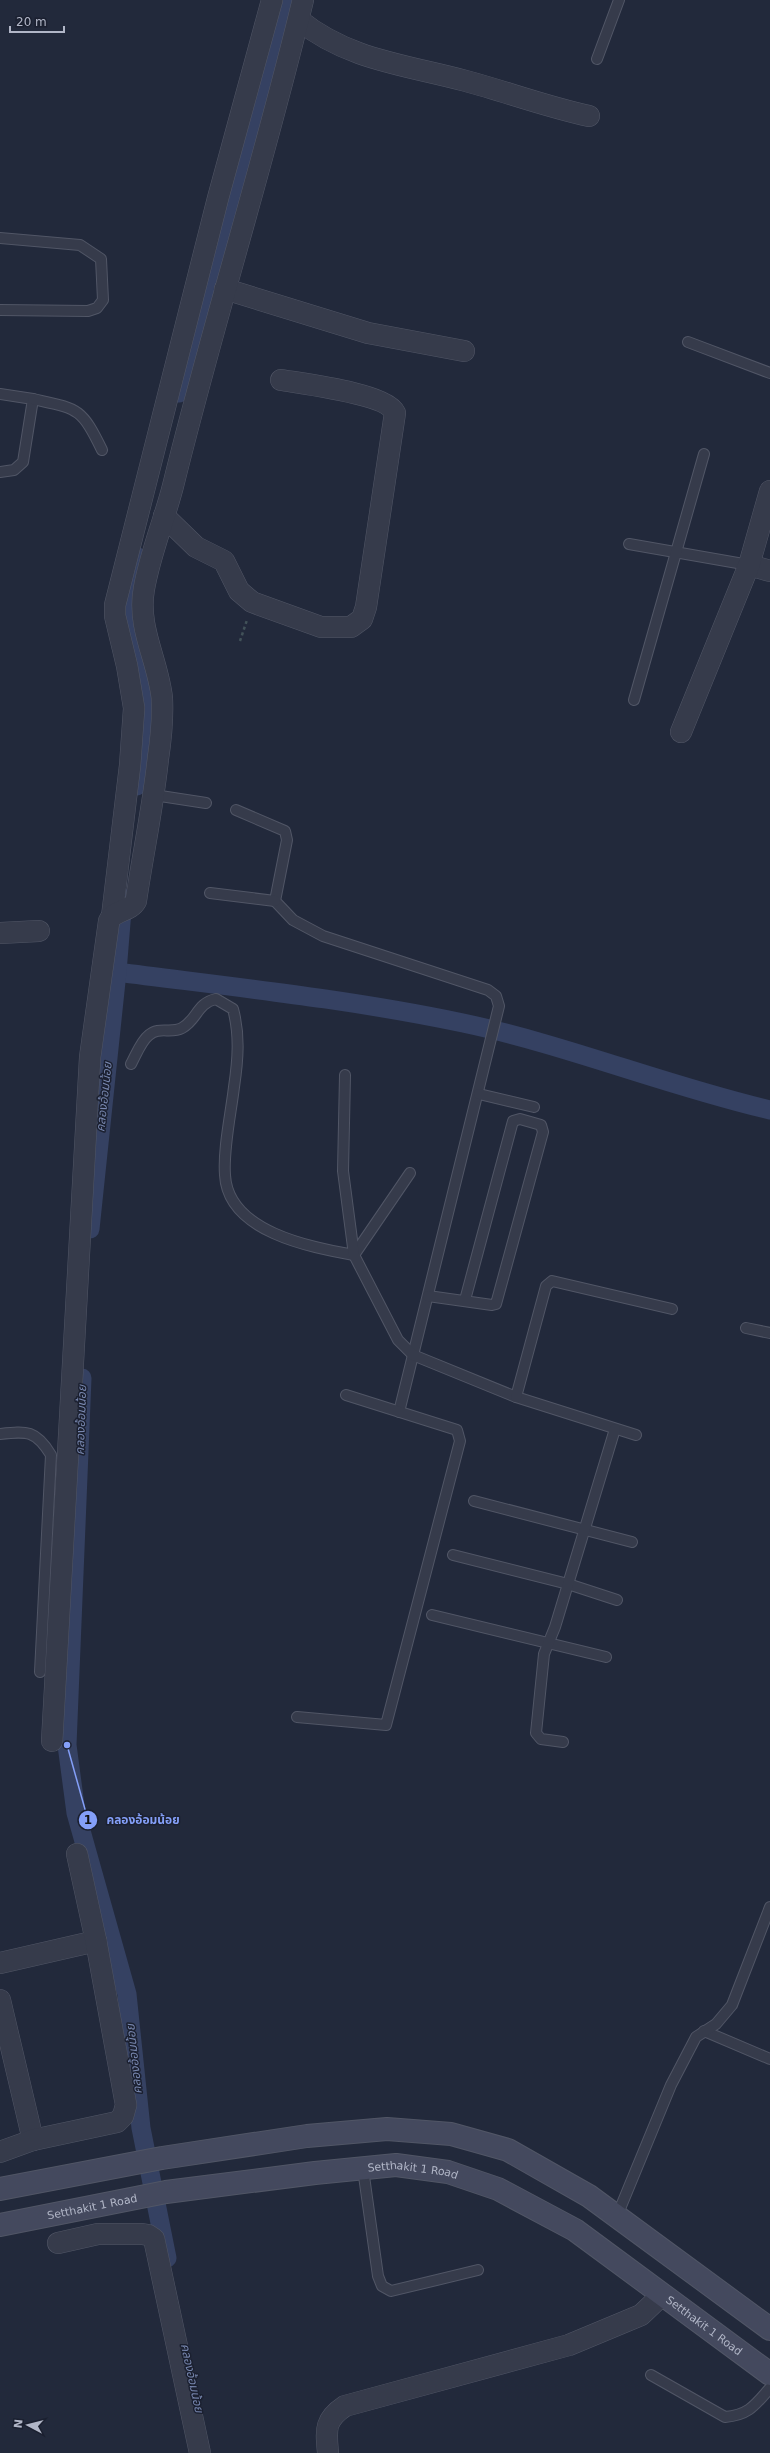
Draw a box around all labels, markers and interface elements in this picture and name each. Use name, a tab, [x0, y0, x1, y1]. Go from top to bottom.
scale bar	[10, 8, 64, 34]
text: 20 m	[16, 15, 47, 29]
water label: คลองอ้อมน้อย	[93, 1061, 115, 1133]
water label: คลองอ้อมน้อย	[73, 1384, 89, 1455]
callout: คลองอ้อมน้อย	[78, 1808, 188, 1832]
text: 1	[84, 1813, 92, 1827]
text: คลองอ้อมน้อย	[106, 1813, 180, 1827]
water label: คลองอ้อมน้อย	[123, 2023, 145, 2095]
street label: Setthakit 1 Road	[367, 2159, 460, 2182]
street label: Setthakit 1 Road	[46, 2192, 138, 2222]
street label: Setthakit 1 Road	[663, 2293, 745, 2358]
water label: คลองอ้อมน้อย	[178, 2342, 206, 2415]
north arrow	[8, 2405, 48, 2445]
text: N	[12, 2418, 26, 2429]

